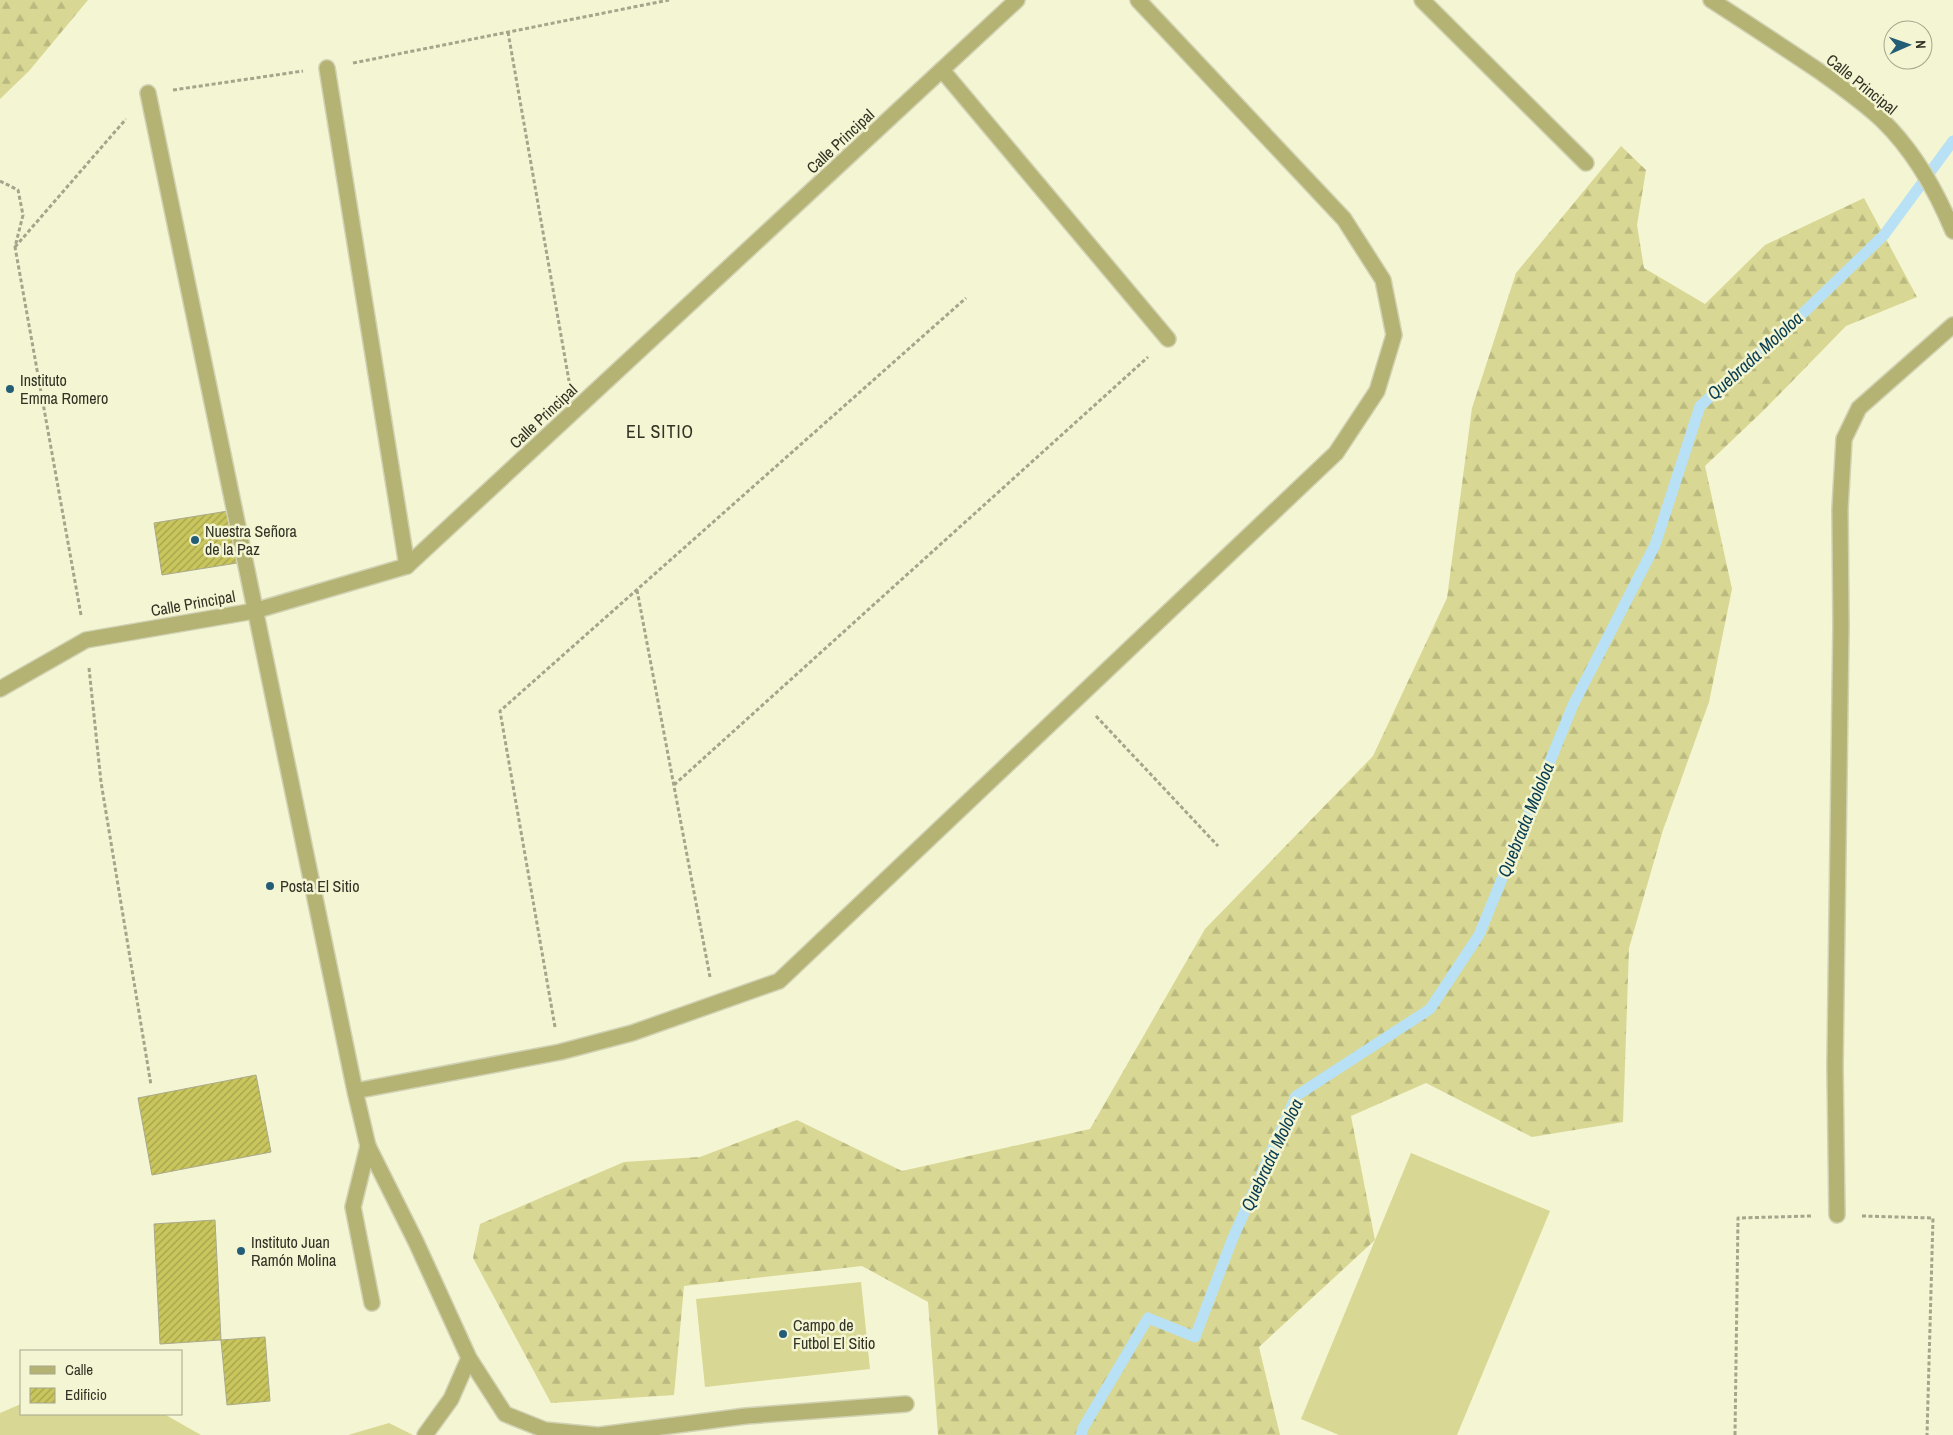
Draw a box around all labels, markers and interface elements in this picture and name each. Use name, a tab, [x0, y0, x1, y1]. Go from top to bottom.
north arrow	[1883, 20, 1933, 70]
text: N	[1912, 40, 1930, 49]
street label: Calle Principal	[1822, 49, 1902, 119]
street label: Calle Principal	[801, 104, 879, 178]
water label: Quebrada Mololoa	[1701, 306, 1808, 406]
place label: Instituto Emma Romero	[20, 369, 108, 409]
street label: Calle Principal	[504, 379, 582, 453]
marker: Instituto Emma Romero	[4, 383, 16, 395]
district label: EL SITIO	[626, 419, 694, 444]
place label: Nuestra Señora de la Paz	[205, 520, 298, 560]
marker: Nuestra Señora de la Paz	[189, 534, 201, 546]
street label: Calle Principal	[149, 585, 237, 621]
water label: Quebrada Mololoa	[1491, 759, 1560, 881]
place label: Posta El Sitio	[280, 875, 360, 897]
marker: Posta El Sitio	[264, 880, 276, 892]
water label: Quebrada Mololoa	[1235, 1094, 1309, 1215]
place label: Instituto Juan Ramón Molina	[251, 1231, 337, 1271]
marker: Instituto Juan Ramón Molina	[235, 1245, 247, 1257]
place label: Campo de Futbol El Sitio	[793, 1314, 875, 1354]
marker: Campo de Futbol El Sitio	[777, 1328, 789, 1340]
legend	[20, 1350, 182, 1415]
text: Calle	[65, 1359, 93, 1380]
text: Edificio	[65, 1384, 107, 1405]

